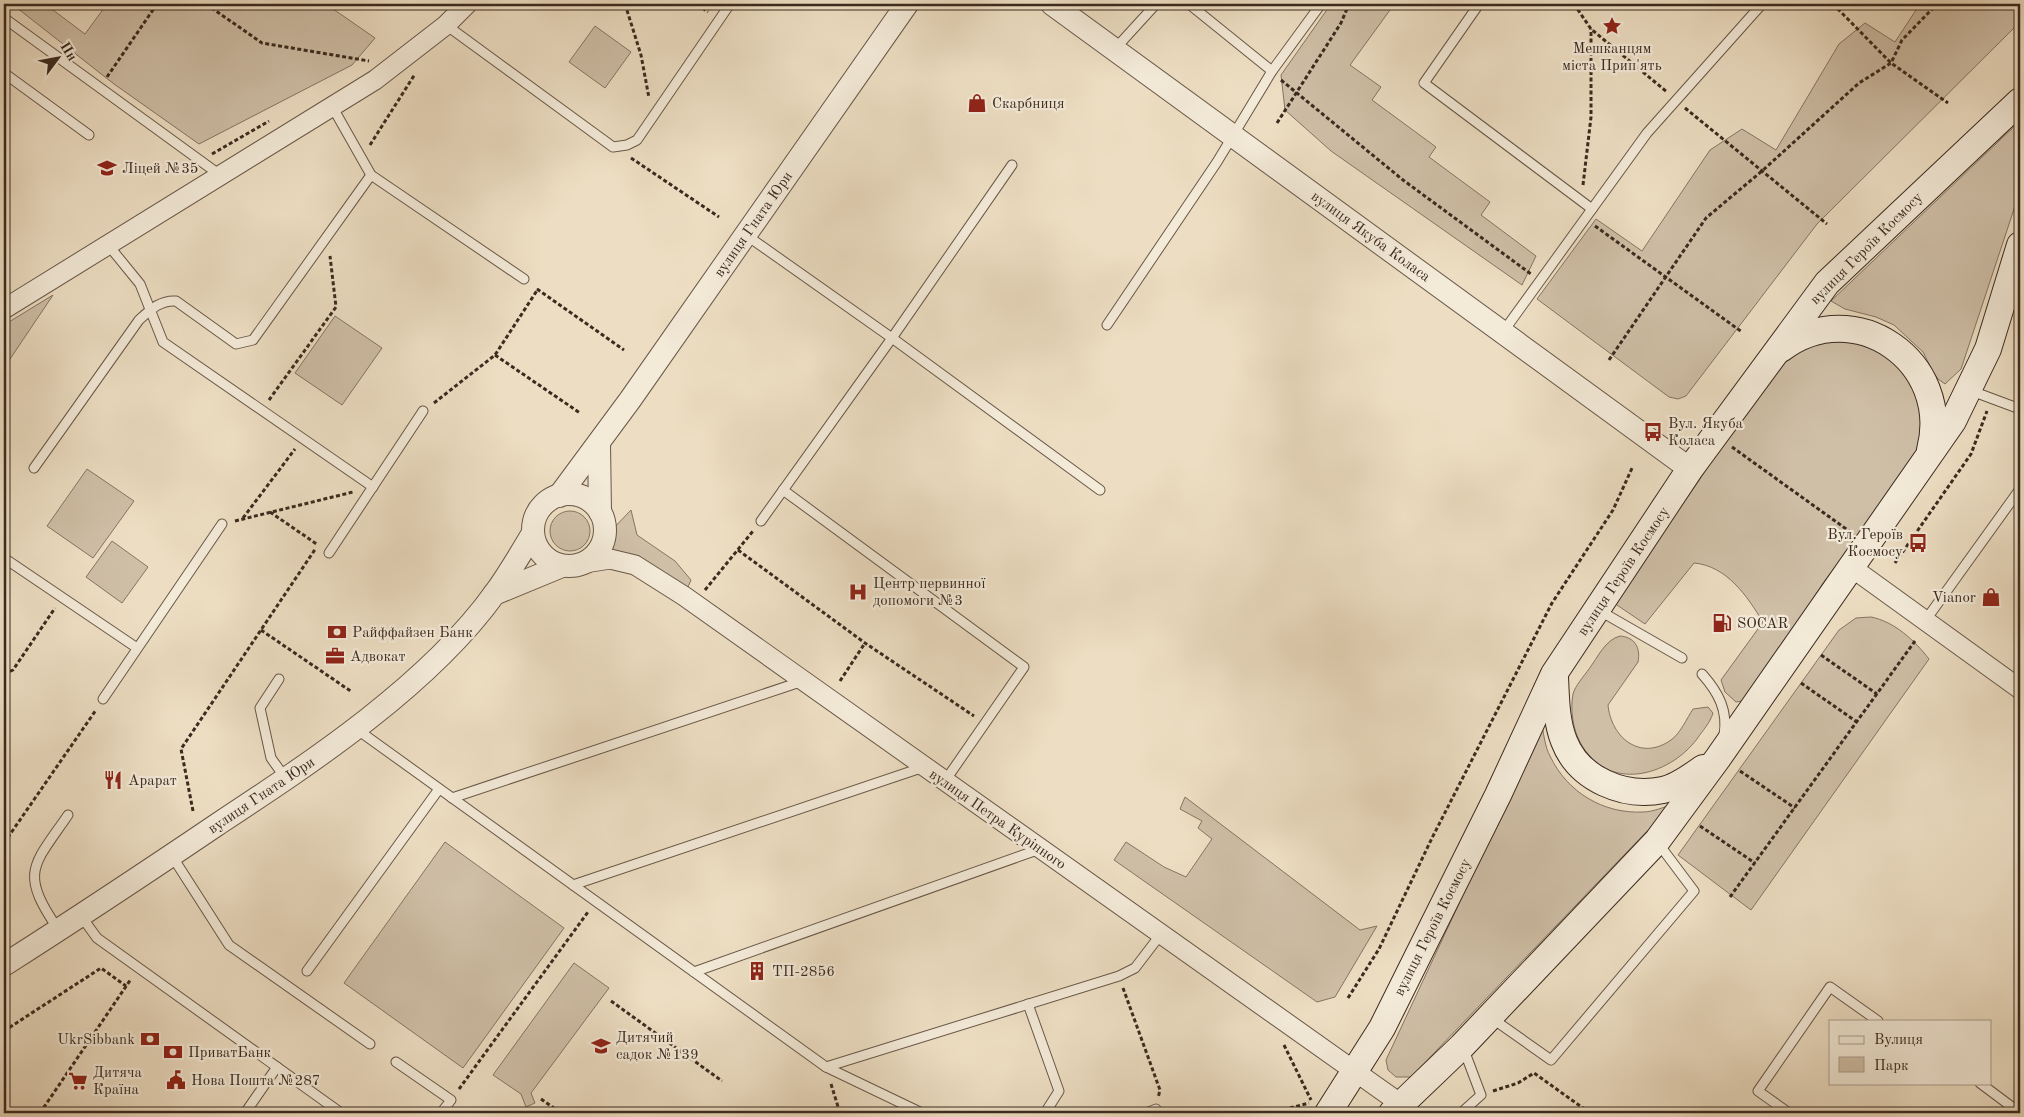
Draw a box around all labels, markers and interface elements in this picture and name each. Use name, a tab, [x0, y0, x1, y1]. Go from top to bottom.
place icon: Мешканцям міста Прип'ять	[1601, 15, 1623, 37]
north arrow	[32, 32, 82, 82]
text: Пн	[57, 40, 79, 64]
place label: Мешканцям міста Прип'ять	[1562, 42, 1662, 74]
shop icon: Скарбниця	[966, 92, 988, 114]
place label: Скарбниця	[992, 97, 1065, 112]
school or university icon: Ліцей №35	[96, 157, 118, 179]
place label: Ліцей №35	[122, 162, 199, 177]
street label: вулиця Гната Юри	[712, 169, 796, 280]
street label: вулиця Якуба Коласа	[1308, 189, 1433, 286]
street label: вулиця Героїв Космосу	[1808, 190, 1926, 308]
place label: Вул. Якуба Коласа	[1668, 417, 1744, 449]
bus stop icon: Вул. Якуба Коласа	[1642, 421, 1664, 443]
street label: вулиця Героїв Космосу	[1576, 505, 1673, 639]
place label: Вул. Героїв Космосу	[1827, 528, 1903, 560]
bus stop icon: Вул. Героїв Космосу	[1907, 532, 1929, 554]
place label: Центр первинної допомоги №3	[873, 577, 986, 609]
hospital icon: Центр первинної допомоги №3	[847, 581, 869, 603]
shop icon: Vianor	[1980, 586, 2002, 608]
place label: Vianor	[1932, 591, 1976, 606]
fuel station icon: SOCAR	[1711, 612, 1733, 634]
place label: SOCAR	[1737, 617, 1789, 632]
bank icon: Райффайзен Банк	[326, 621, 348, 643]
place label: Райффайзен Банк	[352, 626, 473, 641]
office icon: Адвокат	[324, 645, 346, 667]
place label: Адвокат	[350, 650, 405, 665]
street label: вулиця Гната Юри	[206, 755, 318, 837]
street label: вулиця Петра Курінного	[926, 767, 1068, 873]
restaurant icon: Арарат	[102, 769, 124, 791]
place label: Арарат	[128, 774, 177, 789]
street label: вулиця Героїв Космосу	[1392, 856, 1475, 999]
building icon: ТП-2856	[746, 960, 768, 982]
place label: ТП-2856	[772, 965, 835, 980]
legend	[1829, 1020, 1992, 1084]
bank icon: UkrSibbank	[139, 1028, 161, 1050]
place label: Дитячий садок №139	[616, 1031, 699, 1063]
place label: UkrSibbank	[57, 1033, 135, 1048]
text: Вулиця	[1874, 1033, 1923, 1048]
school or university icon: Дитячий садок №139	[590, 1035, 612, 1057]
bank icon: ПриватБанк	[162, 1041, 184, 1063]
place label: ПриватБанк	[188, 1046, 272, 1061]
text: Парк	[1874, 1059, 1909, 1074]
place label: Дитяча Країна	[93, 1066, 143, 1098]
public building icon: Нова Пошта №287	[165, 1069, 187, 1091]
supermarket icon: Дитяча Країна	[67, 1070, 89, 1092]
place label: Нова Пошта №287	[191, 1074, 321, 1089]

